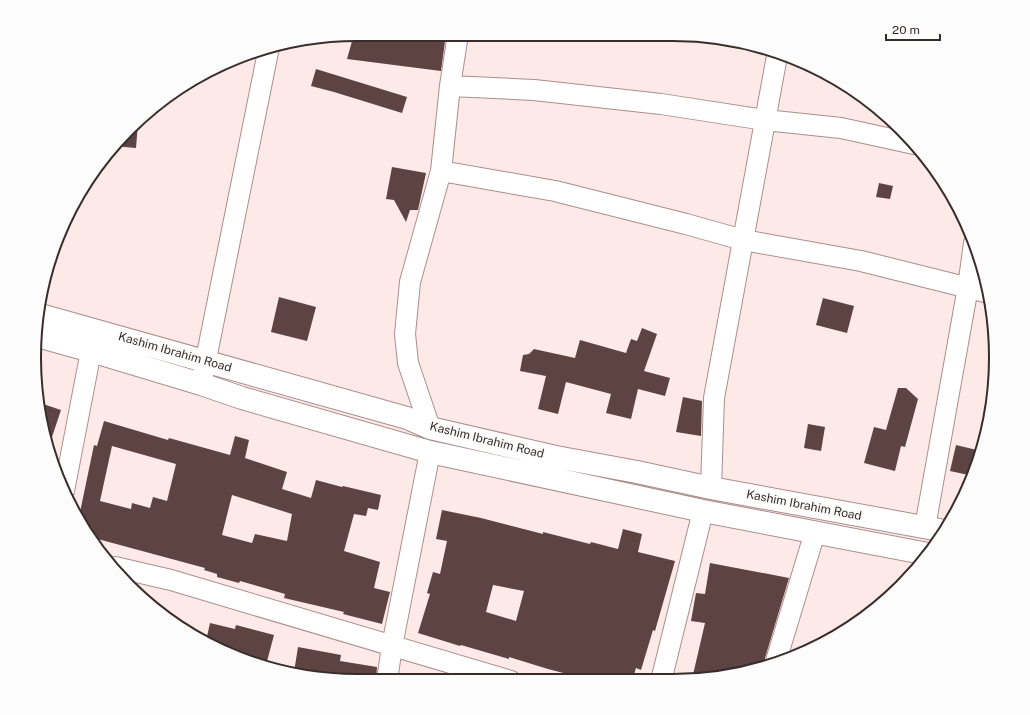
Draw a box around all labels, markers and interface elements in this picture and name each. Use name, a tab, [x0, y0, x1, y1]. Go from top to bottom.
scale bar	[886, 16, 940, 42]
text: 20 m	[892, 23, 920, 37]
street label: Kashim Ibrahim Road	[117, 329, 233, 375]
street label: Kashim Ibrahim Road	[428, 419, 546, 461]
street label: Kashim Ibrahim Road	[745, 487, 863, 523]

